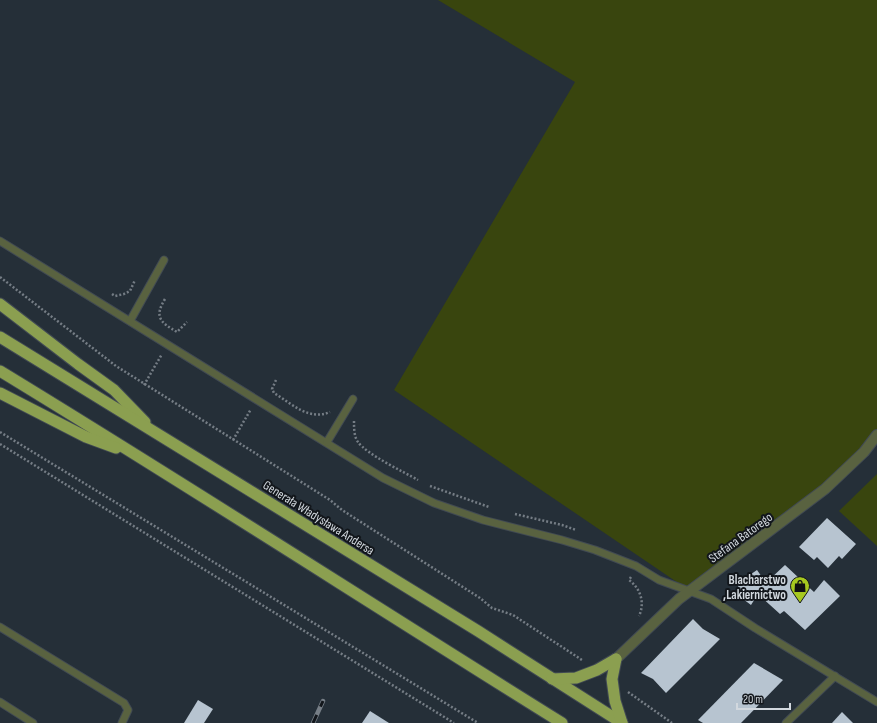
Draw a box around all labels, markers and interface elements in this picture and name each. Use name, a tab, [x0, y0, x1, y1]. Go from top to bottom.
street label: Generała Władysława Andersa	[260, 477, 377, 559]
street label: Stefana Batorego	[705, 509, 776, 566]
place label: Blacharstwo ,Lakiernictwo	[723, 572, 786, 603]
shop icon: Blacharstwo ,Lakiernictwo	[789, 575, 811, 603]
scale bar	[737, 685, 790, 711]
text: 20 m	[743, 692, 763, 707]

